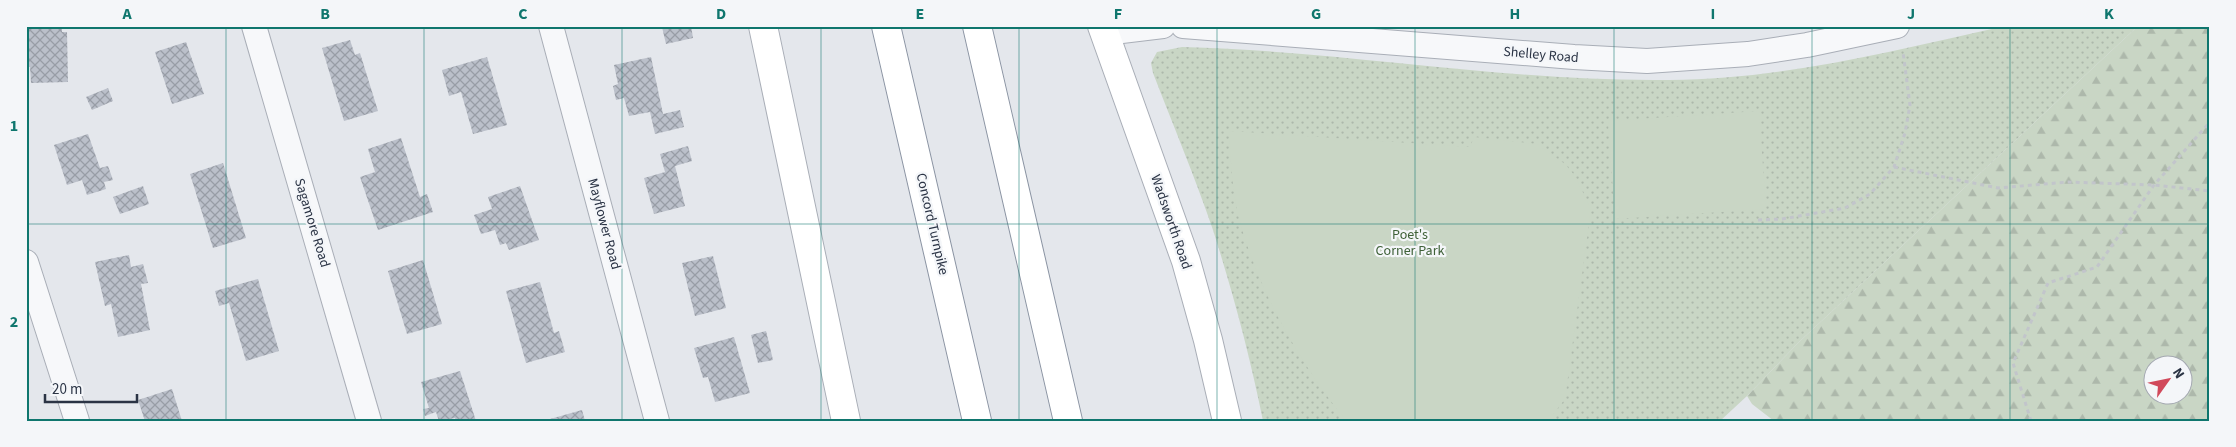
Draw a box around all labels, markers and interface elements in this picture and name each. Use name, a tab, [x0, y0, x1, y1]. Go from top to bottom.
text: A	[121, 3, 132, 25]
text: B	[320, 3, 330, 25]
text: C	[518, 3, 528, 25]
text: D	[716, 3, 726, 25]
text: E	[916, 3, 924, 25]
text: F	[1114, 3, 1122, 25]
text: G	[1311, 3, 1321, 25]
text: H	[1510, 3, 1520, 25]
text: I	[1711, 3, 1715, 25]
text: J	[1907, 3, 1915, 25]
text: K	[2104, 3, 2114, 25]
street label: Shelley Road	[1502, 42, 1580, 68]
text: 1	[10, 115, 18, 137]
street label: Concord Turnpike	[911, 171, 953, 277]
street label: Wadsworth Road	[1145, 172, 1197, 272]
street label: Sagamore Road	[289, 176, 335, 270]
street label: Mayflower Road	[582, 176, 626, 272]
park label: Poet's Corner Park	[1376, 225, 1445, 261]
text: 2	[10, 311, 18, 333]
north arrow	[2144, 354, 2194, 404]
text: N	[2167, 364, 2189, 383]
scale bar	[45, 372, 138, 404]
text: 20 m	[52, 379, 82, 400]

